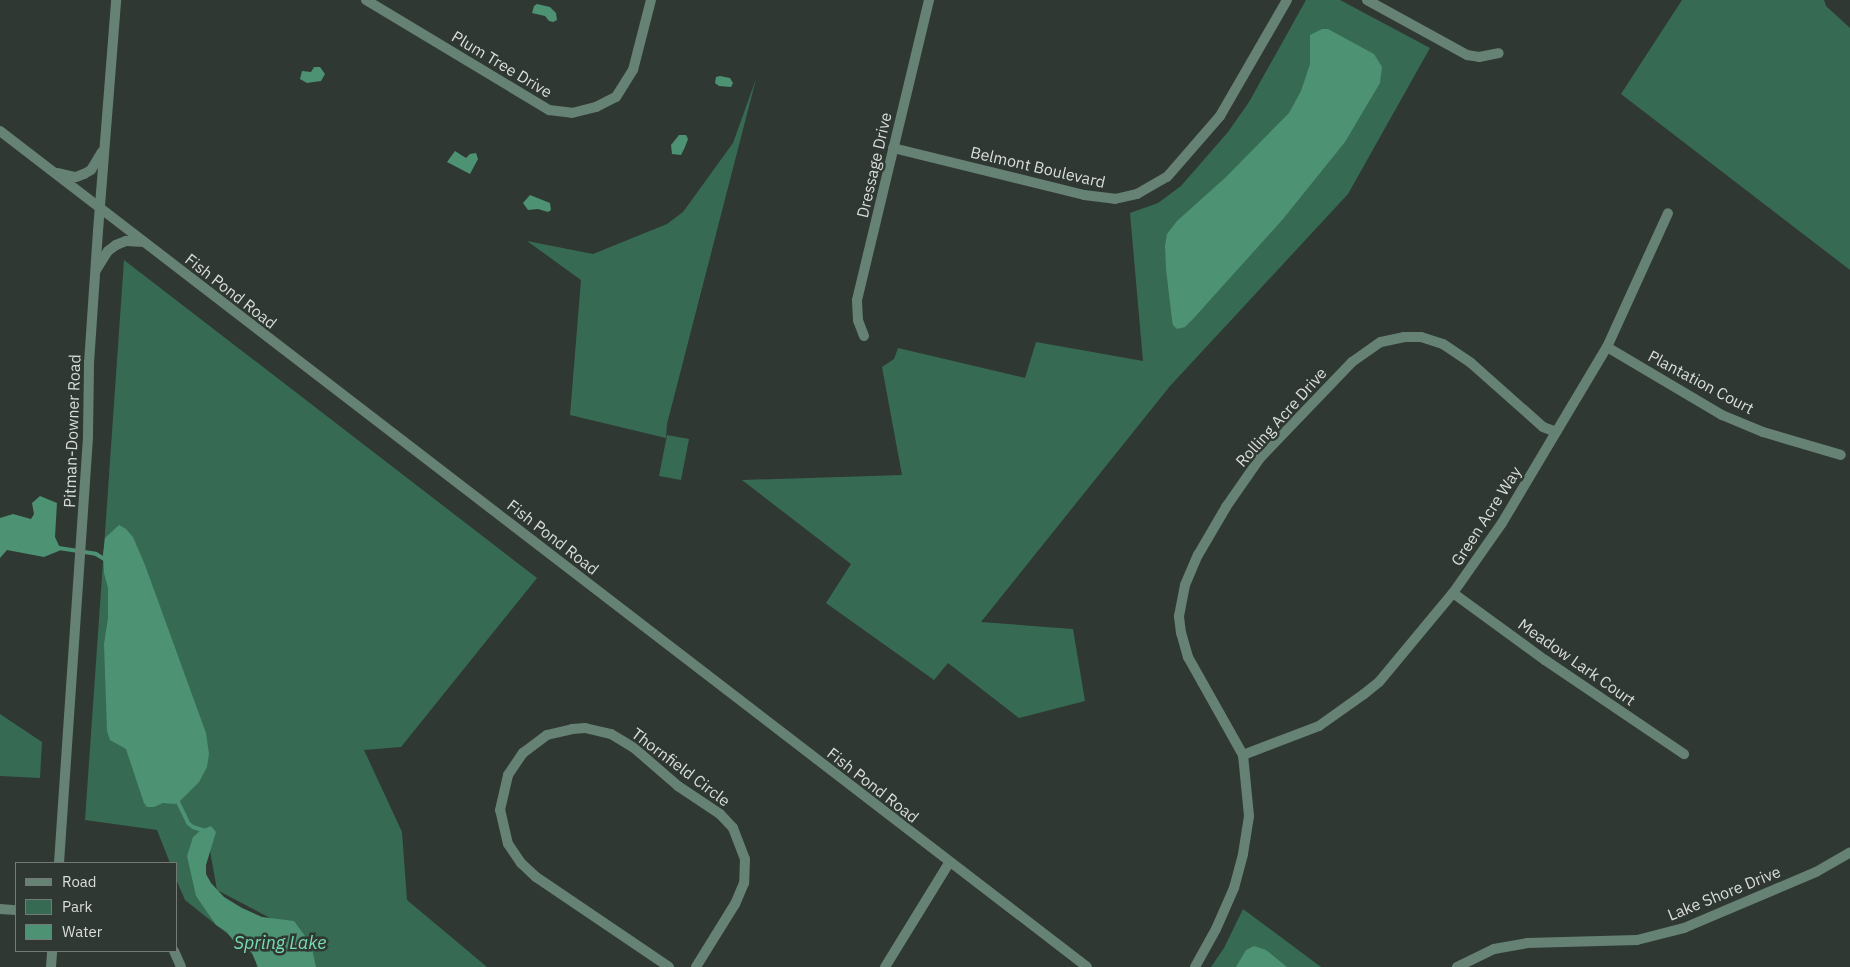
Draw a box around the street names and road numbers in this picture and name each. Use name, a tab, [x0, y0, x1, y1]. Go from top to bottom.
street label: Plum Tree Drive	[448, 27, 556, 101]
street label: Dressage Drive	[853, 111, 895, 219]
street label: Belmont Boulevard	[969, 142, 1107, 192]
street label: Fish Pond Road	[181, 249, 281, 333]
street label: Plantation Court	[1645, 346, 1757, 418]
street label: Pitman-Downer Road	[60, 354, 84, 508]
street label: Rolling Acre Drive	[1231, 364, 1331, 470]
street label: Green Acre Way	[1447, 463, 1525, 569]
street label: Fish Pond Road	[503, 495, 603, 579]
street label: Meadow Lark Court	[1515, 614, 1639, 710]
street label: Thornfield Circle	[628, 724, 734, 810]
street label: Fish Pond Road	[823, 743, 923, 827]
street label: Lake Shore Drive	[1665, 862, 1783, 924]

